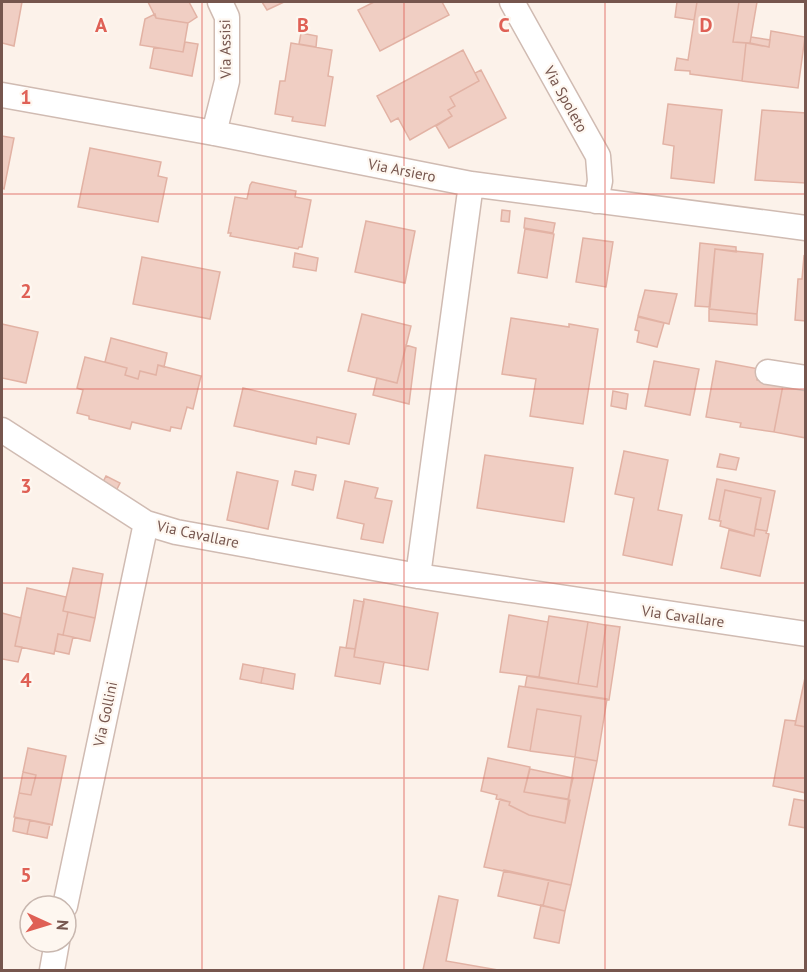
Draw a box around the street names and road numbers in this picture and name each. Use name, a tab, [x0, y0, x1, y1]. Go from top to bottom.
street label: Via Assisi	[215, 19, 235, 80]
street label: Via Spoleto	[539, 62, 592, 136]
street label: Via Arsiero	[366, 154, 437, 186]
street label: Via Cavallare	[154, 516, 241, 552]
street label: Via Cavallare	[639, 601, 726, 631]
street label: Via Gollini	[89, 680, 121, 749]

